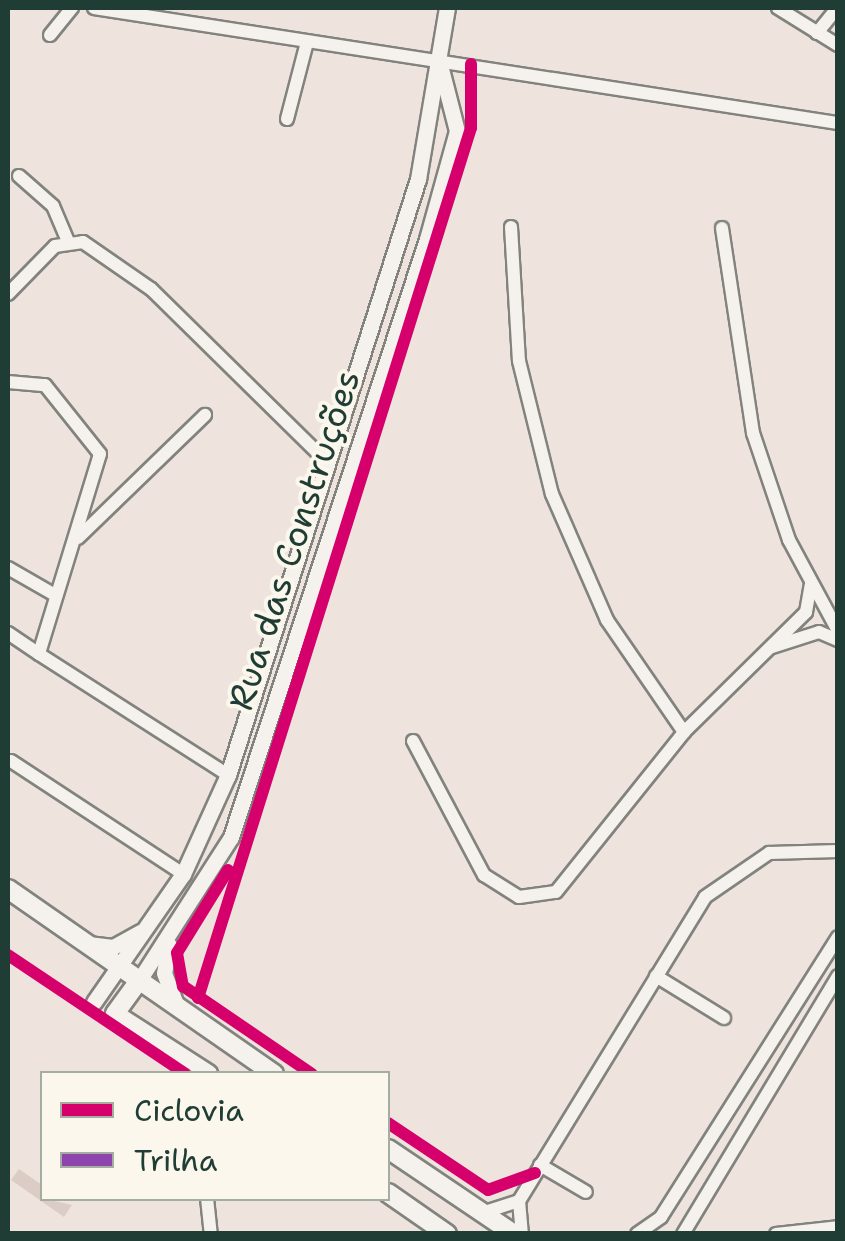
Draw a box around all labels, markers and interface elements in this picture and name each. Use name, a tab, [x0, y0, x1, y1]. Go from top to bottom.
street label: Rua das Construções	[219, 365, 369, 715]
legend	[40, 1071, 390, 1201]
text: Ciclovia	[134, 1090, 244, 1131]
text: Trilha	[134, 1140, 217, 1181]

